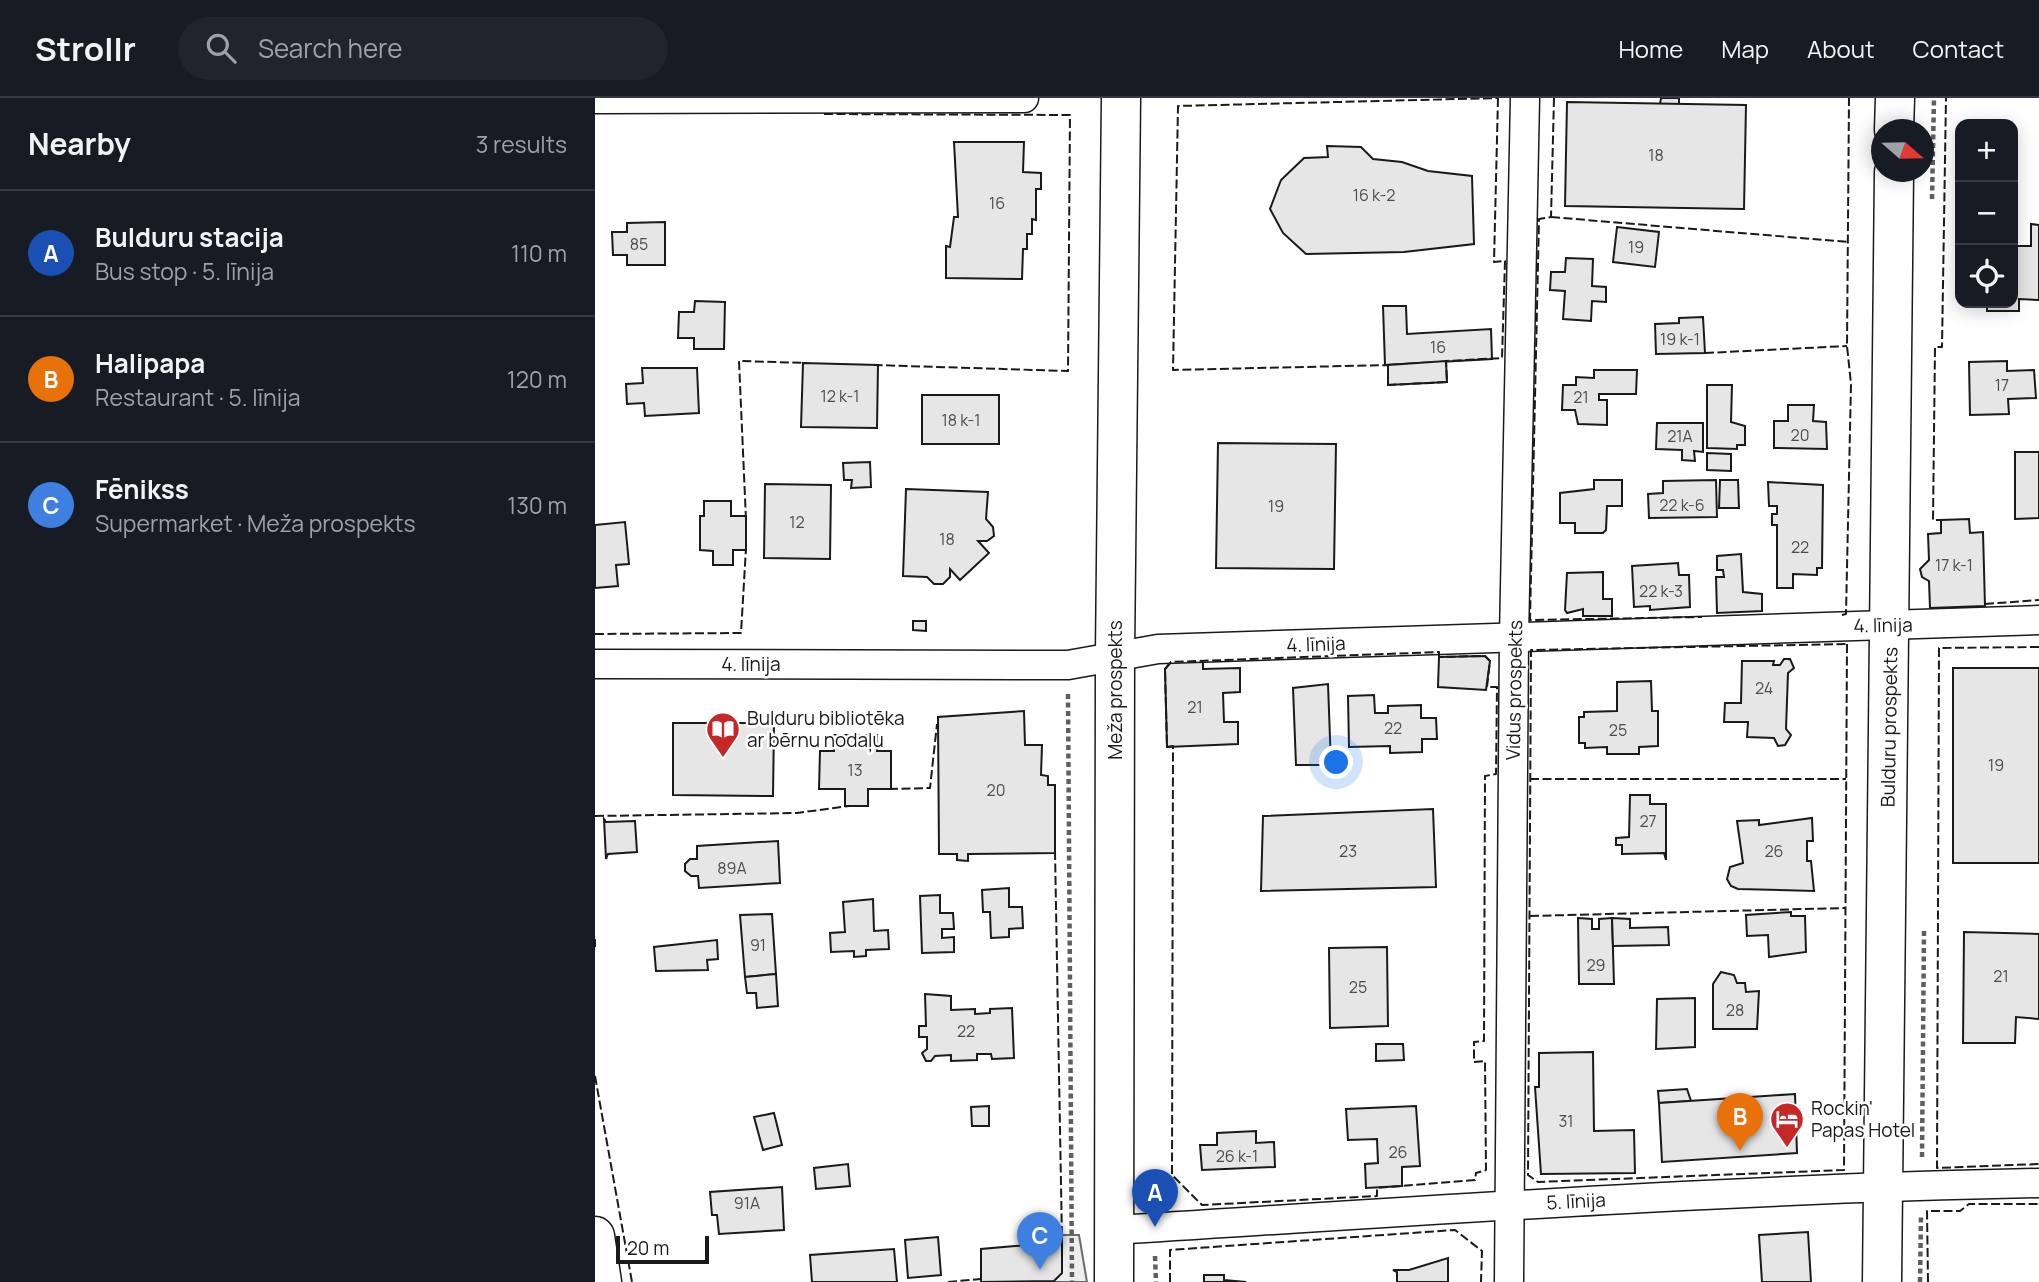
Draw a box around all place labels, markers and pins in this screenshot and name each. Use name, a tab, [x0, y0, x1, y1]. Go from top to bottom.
place label: Bulduru bibliotēka ar bērnu nodaļu	[747, 705, 905, 753]
library icon: Bulduru bibliotēka ar bērnu nodaļu	[704, 710, 742, 759]
pin: B	[1717, 1093, 1763, 1151]
place label: Rockin' Papas Hotel	[1811, 1095, 1915, 1143]
hotel icon: Rockin' Papas Hotel	[1768, 1100, 1806, 1149]
pin: A	[1132, 1169, 1178, 1227]
pin: C	[1017, 1212, 1063, 1270]

